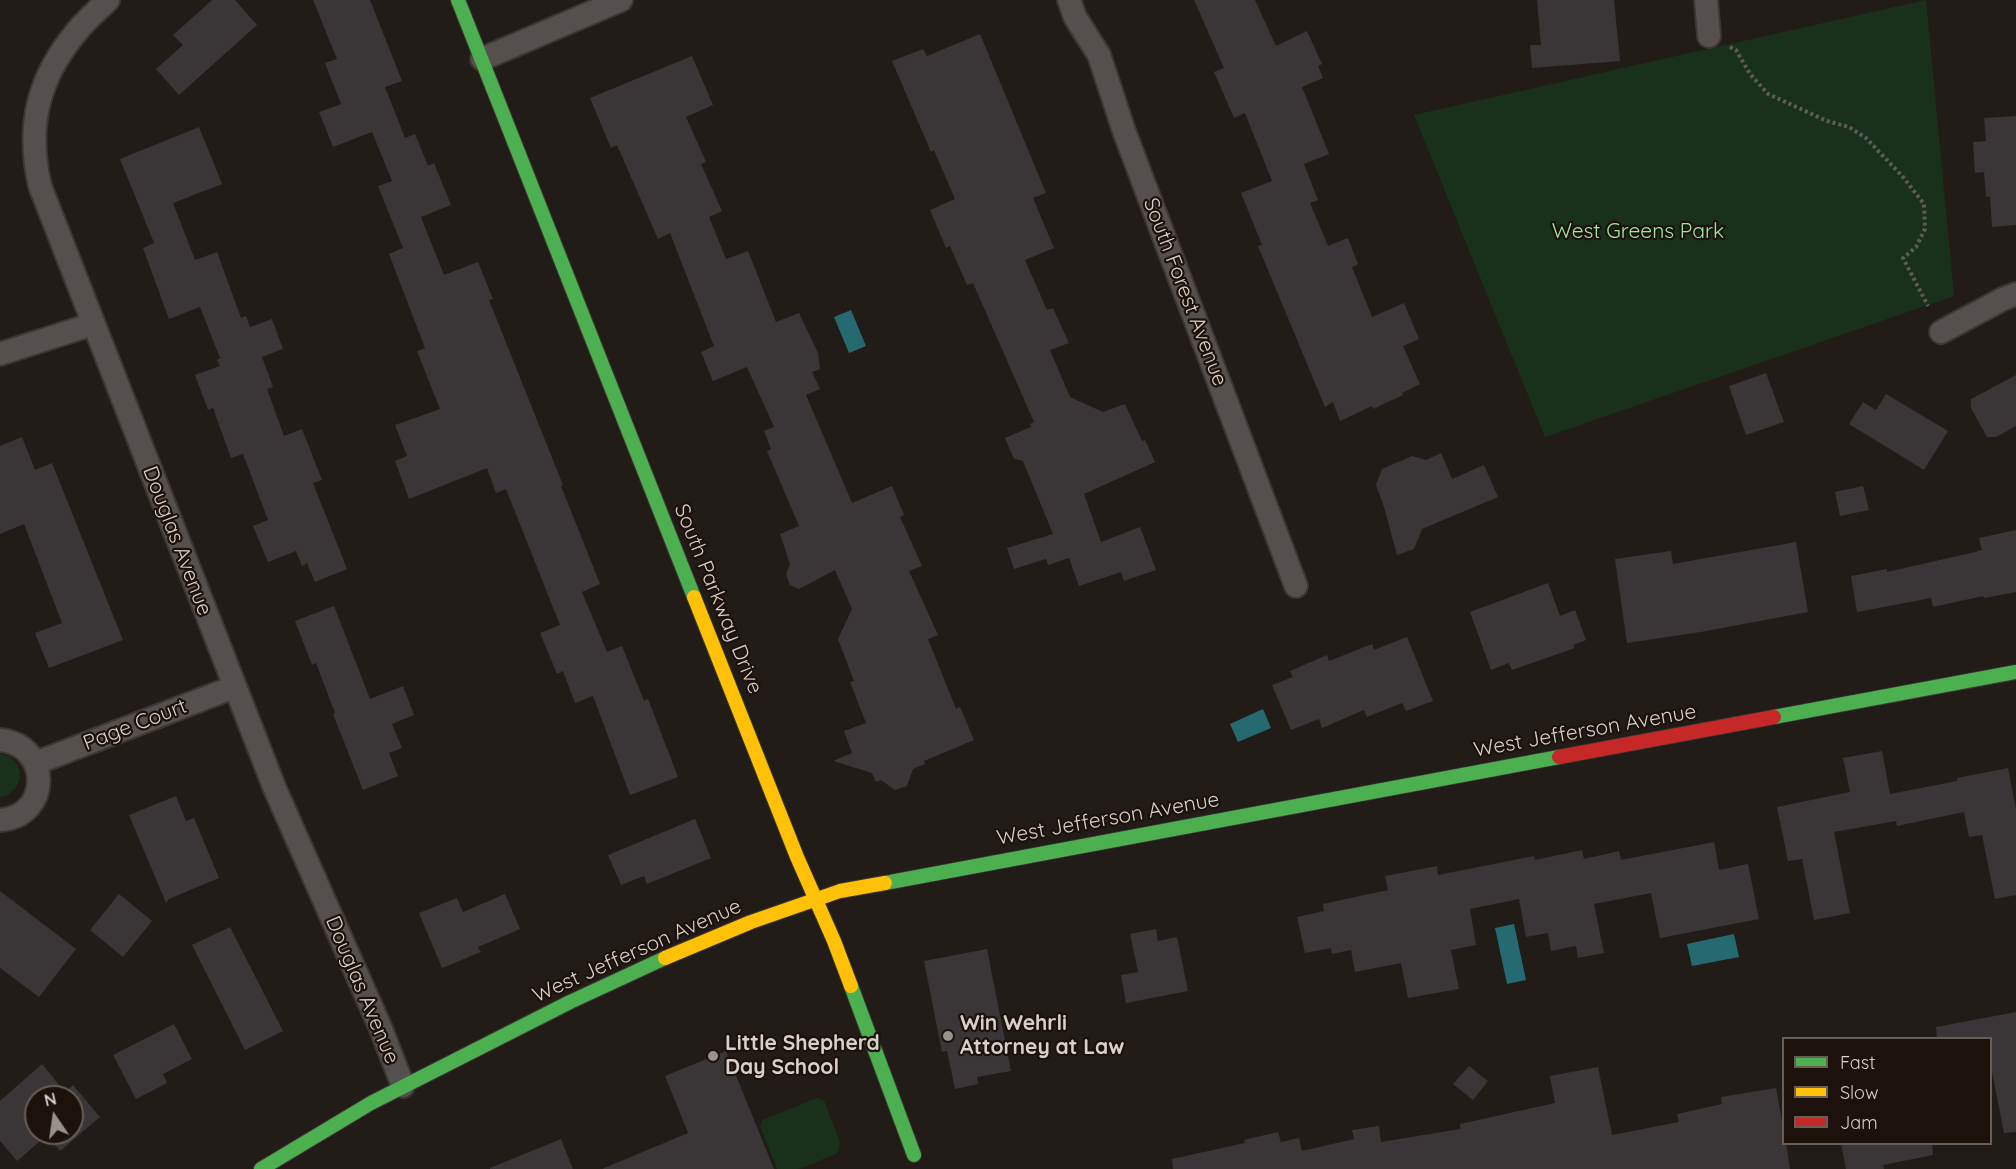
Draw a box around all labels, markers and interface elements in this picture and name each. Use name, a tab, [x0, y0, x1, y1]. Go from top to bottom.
street label: South Forest Avenue	[1137, 194, 1233, 390]
park label: West Greens Park	[1552, 219, 1724, 245]
street label: Douglas Avenue	[137, 463, 217, 619]
street label: South Parkway Drive	[668, 500, 768, 698]
street label: Page Court	[80, 694, 190, 756]
street label: West Jefferson Avenue	[1472, 699, 1698, 763]
street label: West Jefferson Avenue	[995, 787, 1221, 851]
street label: West Jefferson Avenue	[529, 894, 745, 1008]
street label: Douglas Avenue	[320, 912, 404, 1068]
place label: Win Wehrli Attorney at Law	[960, 1011, 1124, 1061]
marker: Win Wehrli Attorney at Law	[941, 1029, 955, 1043]
place label: Little Shepherd Day School	[725, 1031, 880, 1081]
legend	[1782, 1037, 1992, 1145]
marker: Little Shepherd Day School	[706, 1049, 720, 1063]
text: Fast	[1840, 1051, 1875, 1074]
text: Slow	[1840, 1081, 1878, 1104]
north arrow	[24, 1085, 84, 1145]
text: N	[42, 1088, 58, 1110]
text: Jam	[1840, 1111, 1878, 1134]

